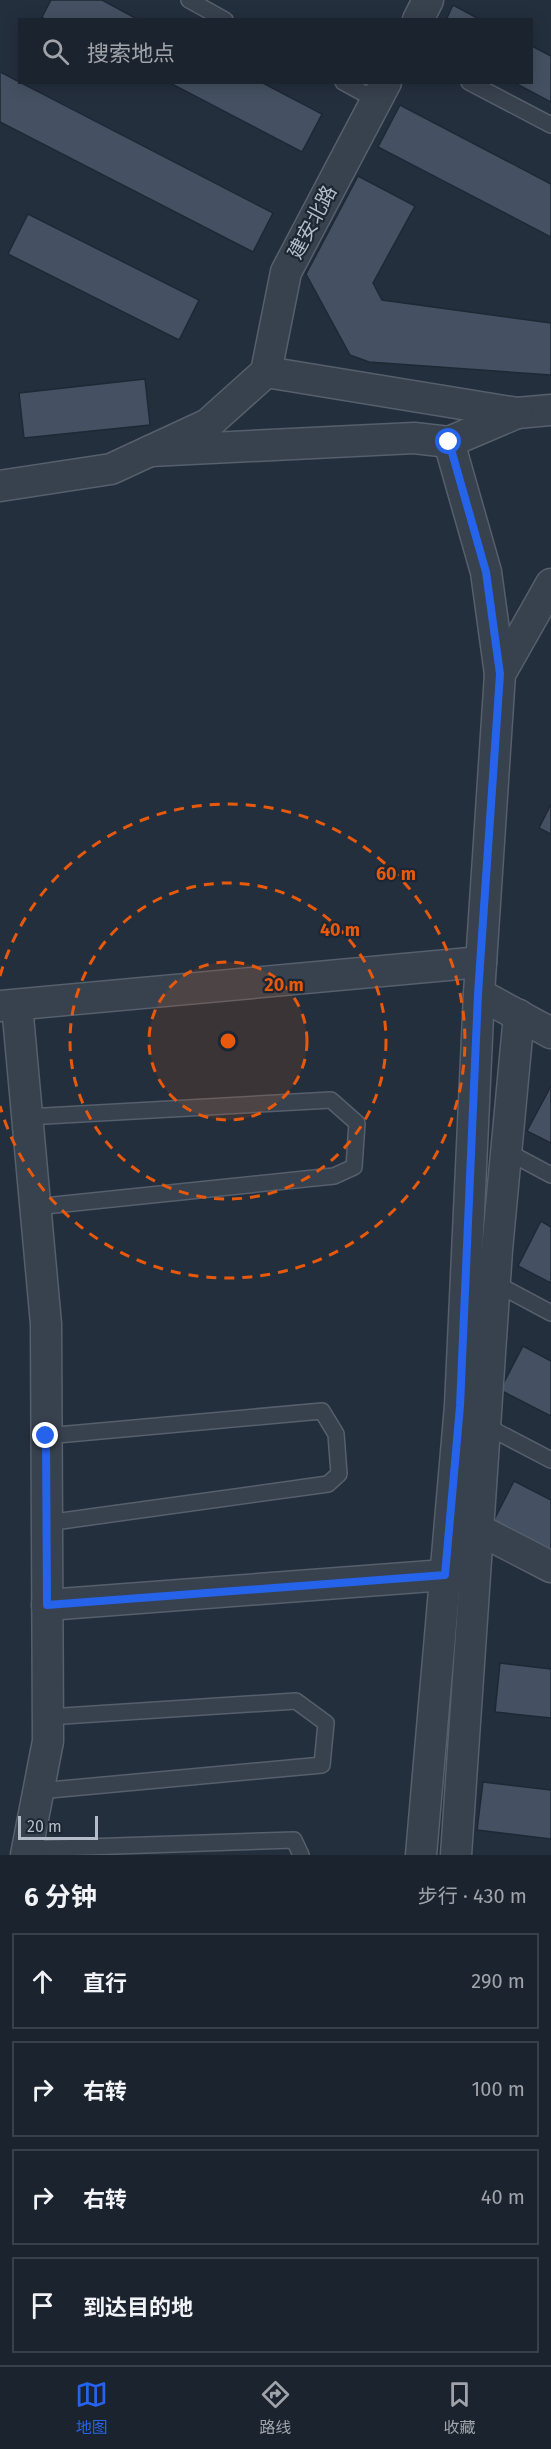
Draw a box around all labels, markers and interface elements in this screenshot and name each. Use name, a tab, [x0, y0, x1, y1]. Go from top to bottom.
search box	[18, 18, 533, 84]
icon: search	[39, 35, 72, 68]
text: 搜索地点	[87, 40, 175, 67]
street label: 建安北路	[283, 181, 341, 263]
route start	[435, 428, 461, 454]
text: 60 m	[376, 863, 416, 885]
text: 40 m	[320, 919, 360, 941]
text: 20 m	[264, 974, 304, 996]
centre of rings	[218, 1031, 238, 1051]
route end	[32, 1422, 58, 1448]
scale bar	[18, 1813, 98, 1840]
text: 20 m	[27, 1817, 62, 1836]
text: 6 分钟	[24, 1882, 97, 1913]
text: 步行 · 430 m	[418, 1884, 527, 1908]
icon: ahead	[26, 1965, 59, 1998]
text: 290 m	[471, 1969, 525, 1993]
text: 直行	[83, 1970, 127, 1997]
icon: right	[26, 2073, 59, 2106]
text: 100 m	[472, 2077, 525, 2101]
text: 右转	[83, 2078, 127, 2105]
icon: right	[26, 2181, 59, 2214]
text: 40 m	[481, 2185, 525, 2209]
text: 右转	[83, 2186, 127, 2213]
icon: arrive	[26, 2289, 59, 2322]
text: 到达目的地	[83, 2294, 193, 2321]
tab: 地图	[75, 2378, 108, 2438]
tab: 路线	[259, 2378, 292, 2438]
tab: 收藏	[443, 2378, 476, 2438]

